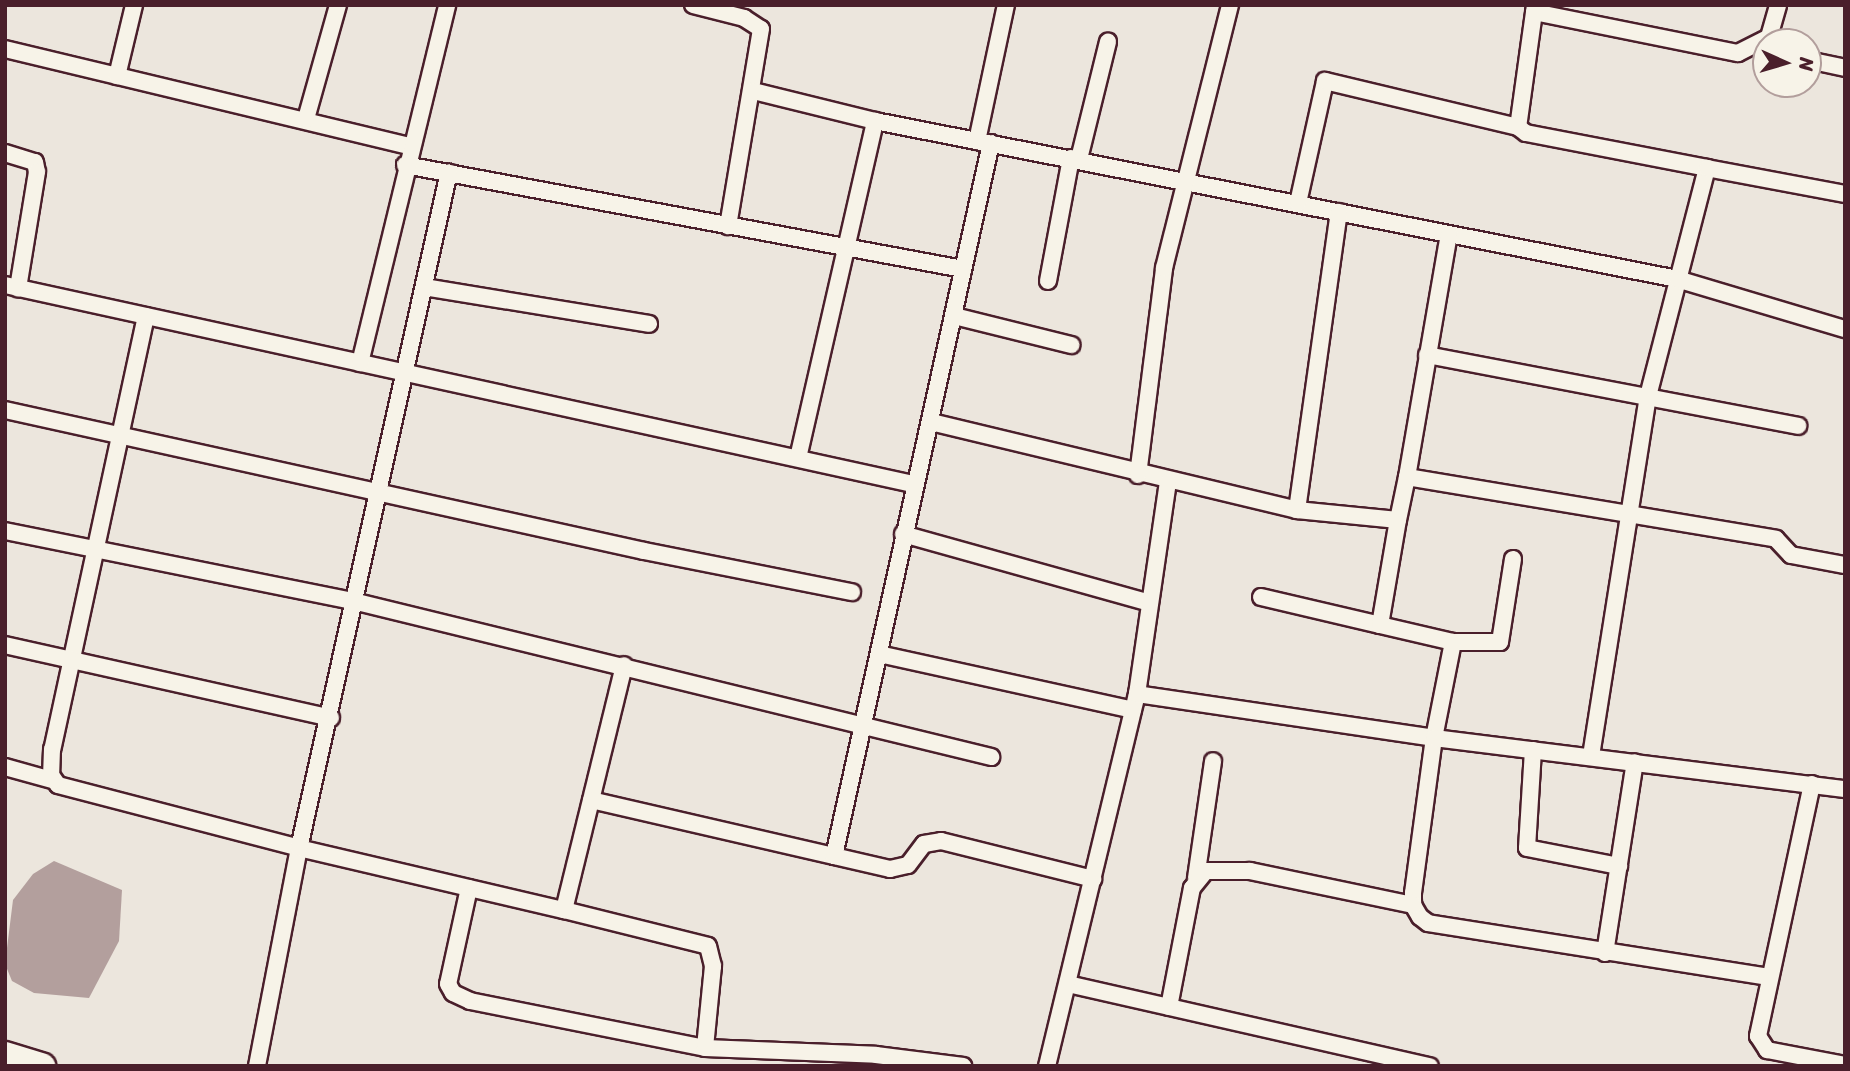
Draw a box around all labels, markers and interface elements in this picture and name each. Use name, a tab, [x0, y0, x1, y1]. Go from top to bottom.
north arrow	[1752, 28, 1822, 98]
text: N	[1790, 57, 1823, 72]

